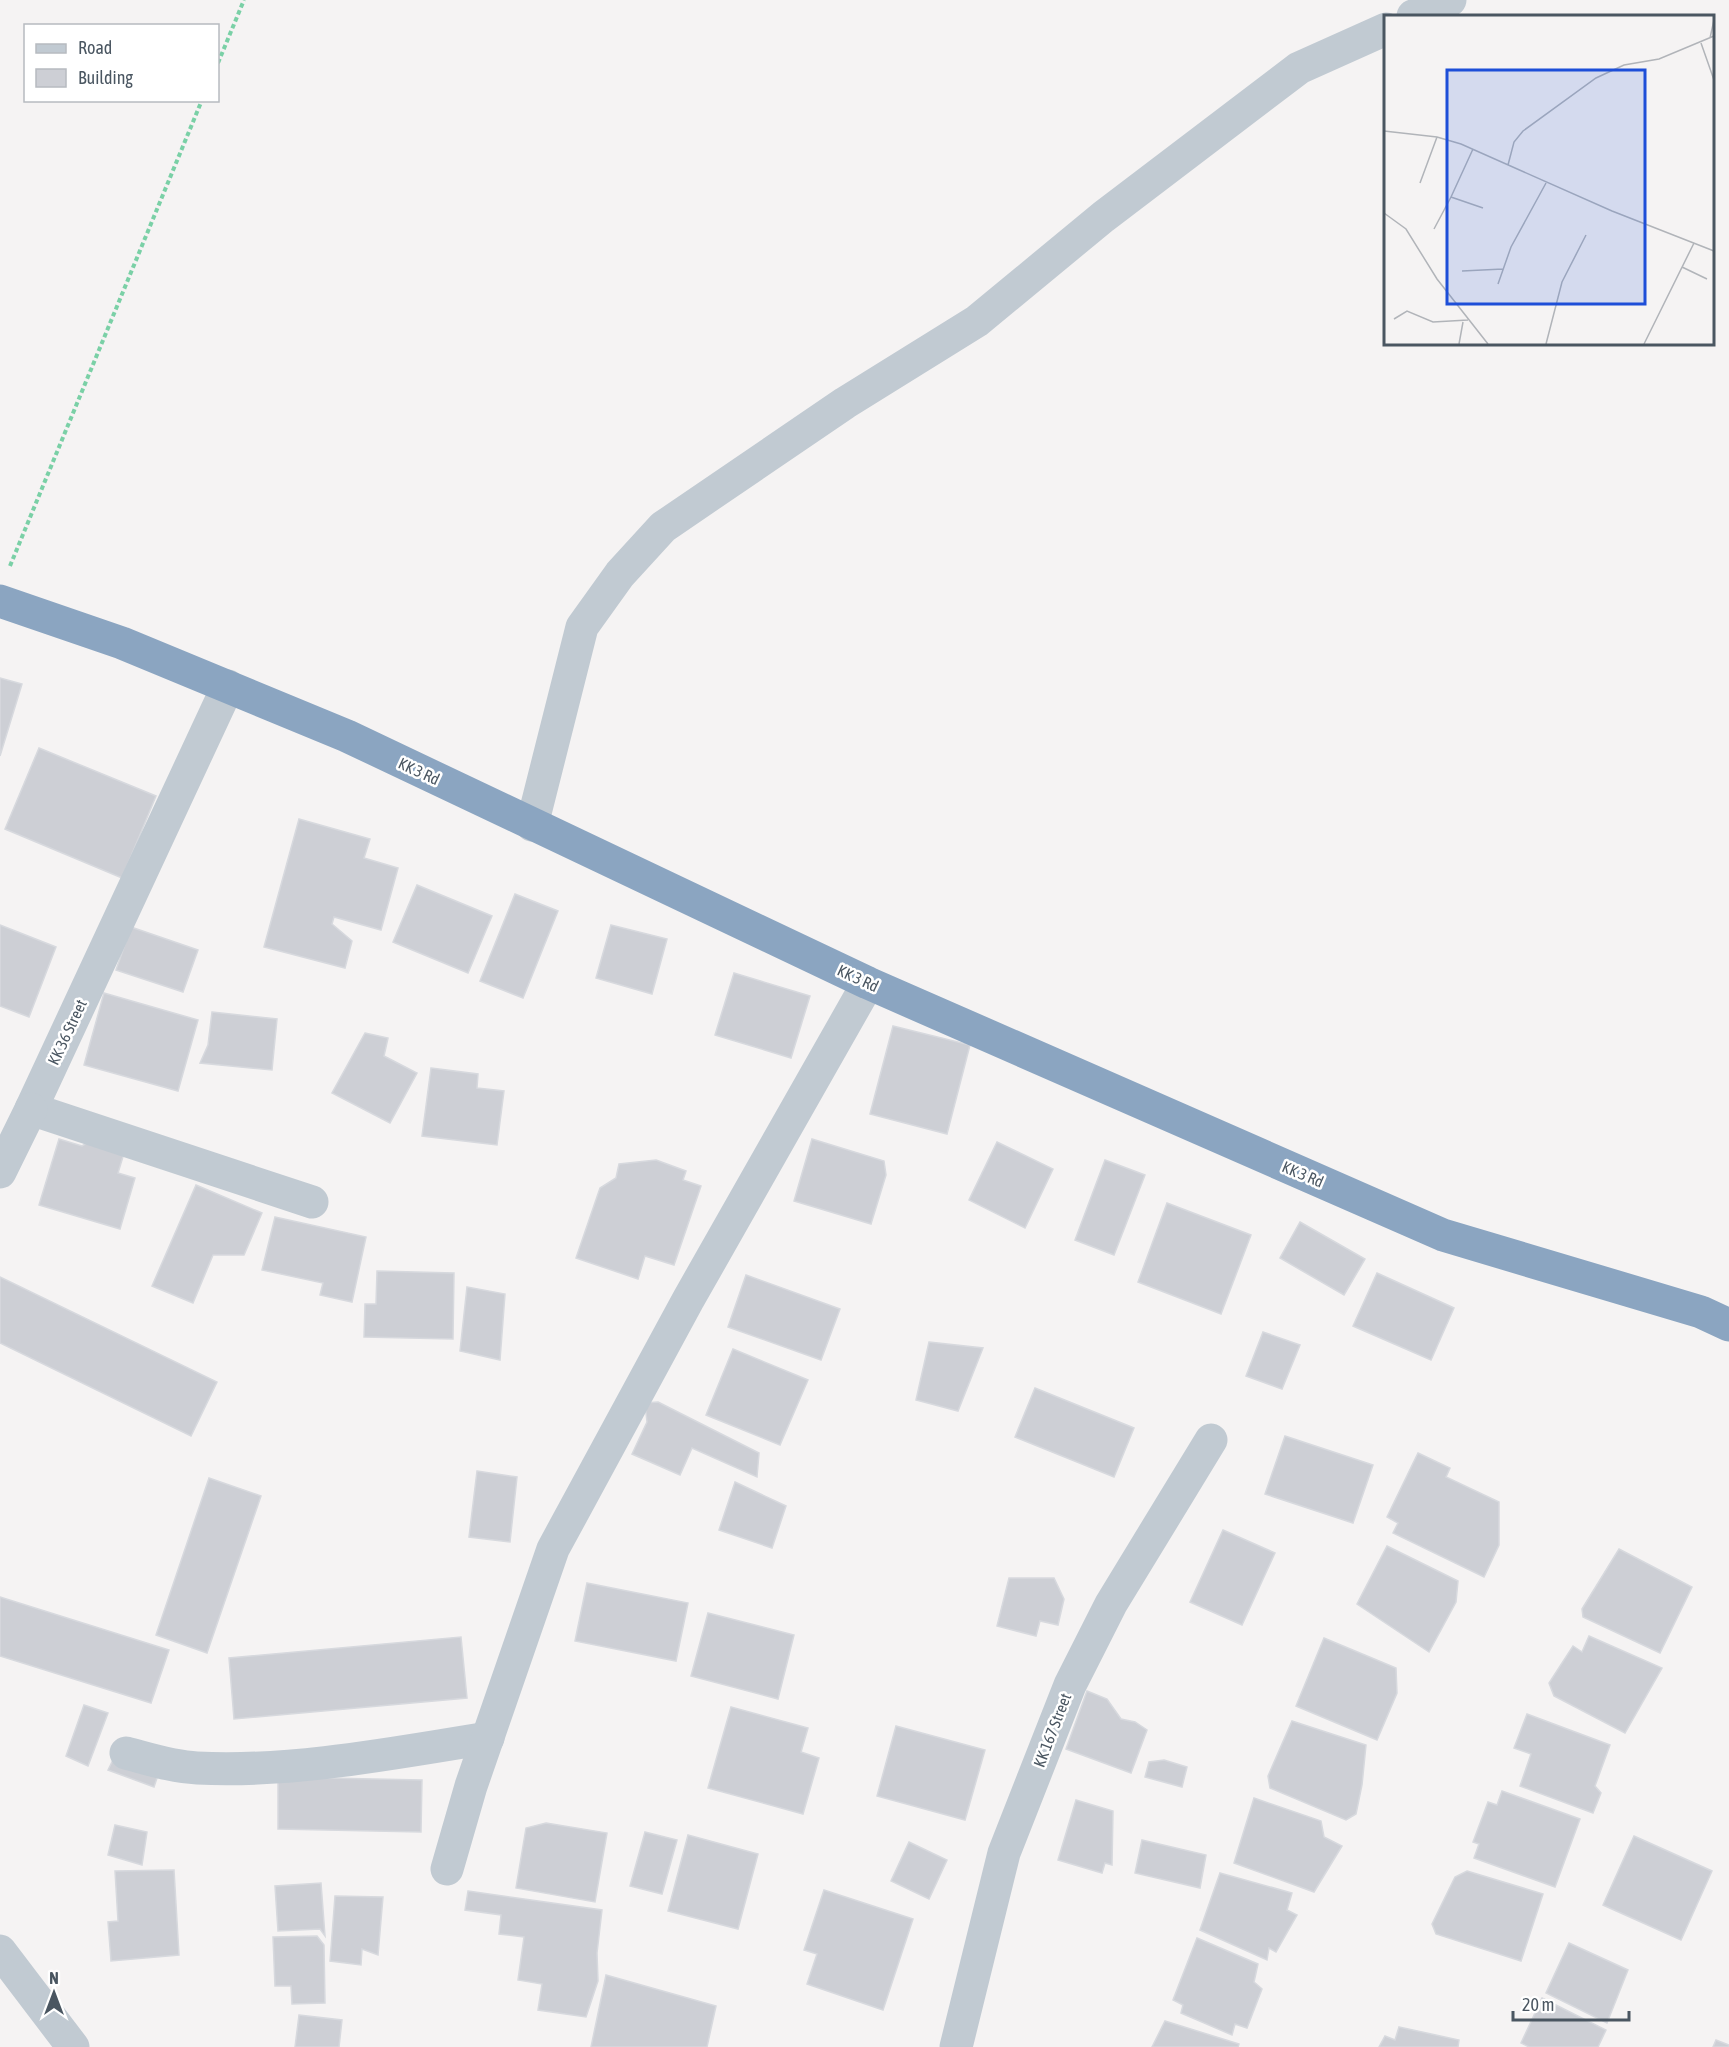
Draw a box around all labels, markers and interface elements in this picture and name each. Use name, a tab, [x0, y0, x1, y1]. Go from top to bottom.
inset map	[1384, 15, 1714, 345]
legend	[24, 24, 219, 102]
text: Road	[78, 37, 112, 58]
text: Building	[78, 67, 133, 88]
street label: KK 3 Rd	[396, 754, 442, 788]
street label: KK 3 Rd	[835, 961, 881, 995]
street label: KK 36 Street	[44, 996, 90, 1068]
street label: KK 3 Rd	[1280, 1157, 1326, 1191]
street label: KK 167 Street	[1030, 1690, 1074, 1770]
north arrow	[24, 1963, 84, 2023]
text: N	[49, 1969, 59, 1987]
scale bar	[1513, 1984, 1628, 2022]
text: 20 m	[1522, 1994, 1554, 2015]

